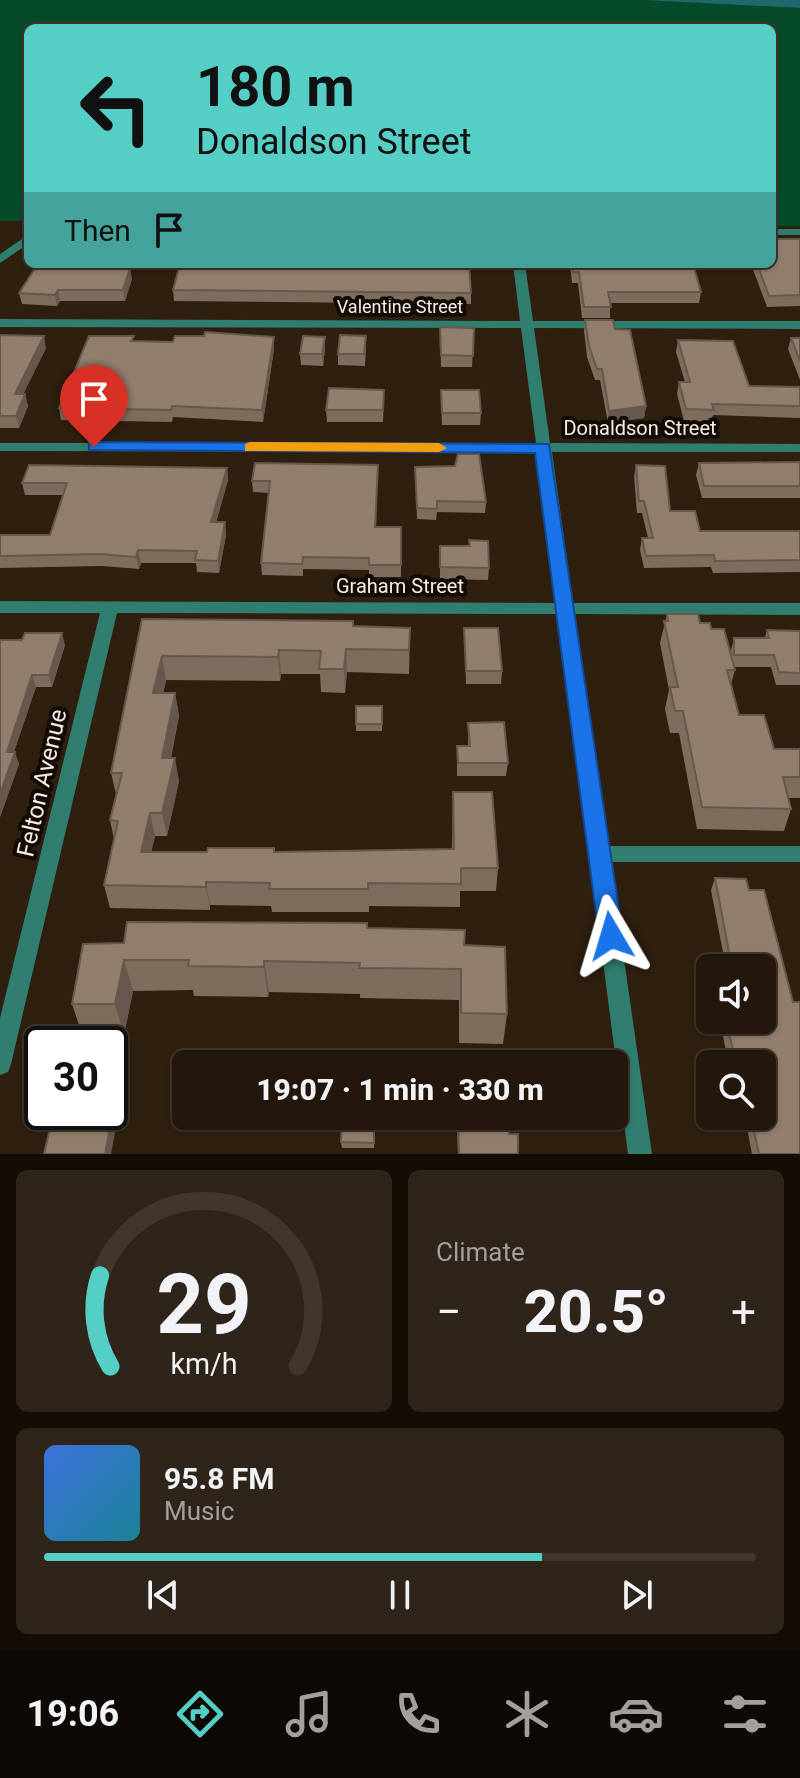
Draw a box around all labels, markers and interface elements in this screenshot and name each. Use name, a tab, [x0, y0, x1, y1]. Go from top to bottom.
text: 180 m	[196, 54, 355, 120]
icon: left	[64, 56, 168, 160]
text: Donaldson Street	[196, 121, 472, 163]
icon: arrive	[147, 208, 191, 252]
text: Then	[64, 213, 131, 248]
street label: Valentine Street	[337, 296, 463, 317]
pin	[60, 365, 128, 447]
icon: arrive	[72, 377, 116, 421]
street label: Donaldson Street	[563, 416, 717, 440]
street label: Graham Street	[336, 574, 464, 598]
street label: Felton Avenue	[11, 706, 73, 860]
position arrow	[569, 894, 653, 978]
map controls	[696, 954, 776, 1130]
button: sound	[696, 954, 776, 1034]
speed limit sign: 30	[24, 1026, 128, 1130]
button: search	[696, 1050, 776, 1130]
text: 19:07 · 1 min · 330 m	[256, 1072, 544, 1107]
text: Climate	[436, 1237, 525, 1267]
text: 29	[156, 1256, 252, 1353]
text: 20.5°	[524, 1276, 669, 1347]
text: −	[436, 1286, 461, 1338]
text: +	[731, 1286, 756, 1338]
text: km/h	[170, 1347, 238, 1381]
text: 95.8 FM	[164, 1461, 275, 1496]
text: Music	[164, 1496, 234, 1526]
icon: previous	[141, 1573, 185, 1617]
icon: pause	[378, 1573, 422, 1617]
icon: next	[615, 1573, 659, 1617]
icon: directions	[172, 1686, 228, 1742]
icon: music	[281, 1686, 337, 1742]
icon: phone	[390, 1686, 446, 1742]
icon: climate	[499, 1686, 555, 1742]
icon: car	[608, 1686, 664, 1742]
icon: filters	[717, 1686, 773, 1742]
text: 19:06	[27, 1693, 119, 1735]

